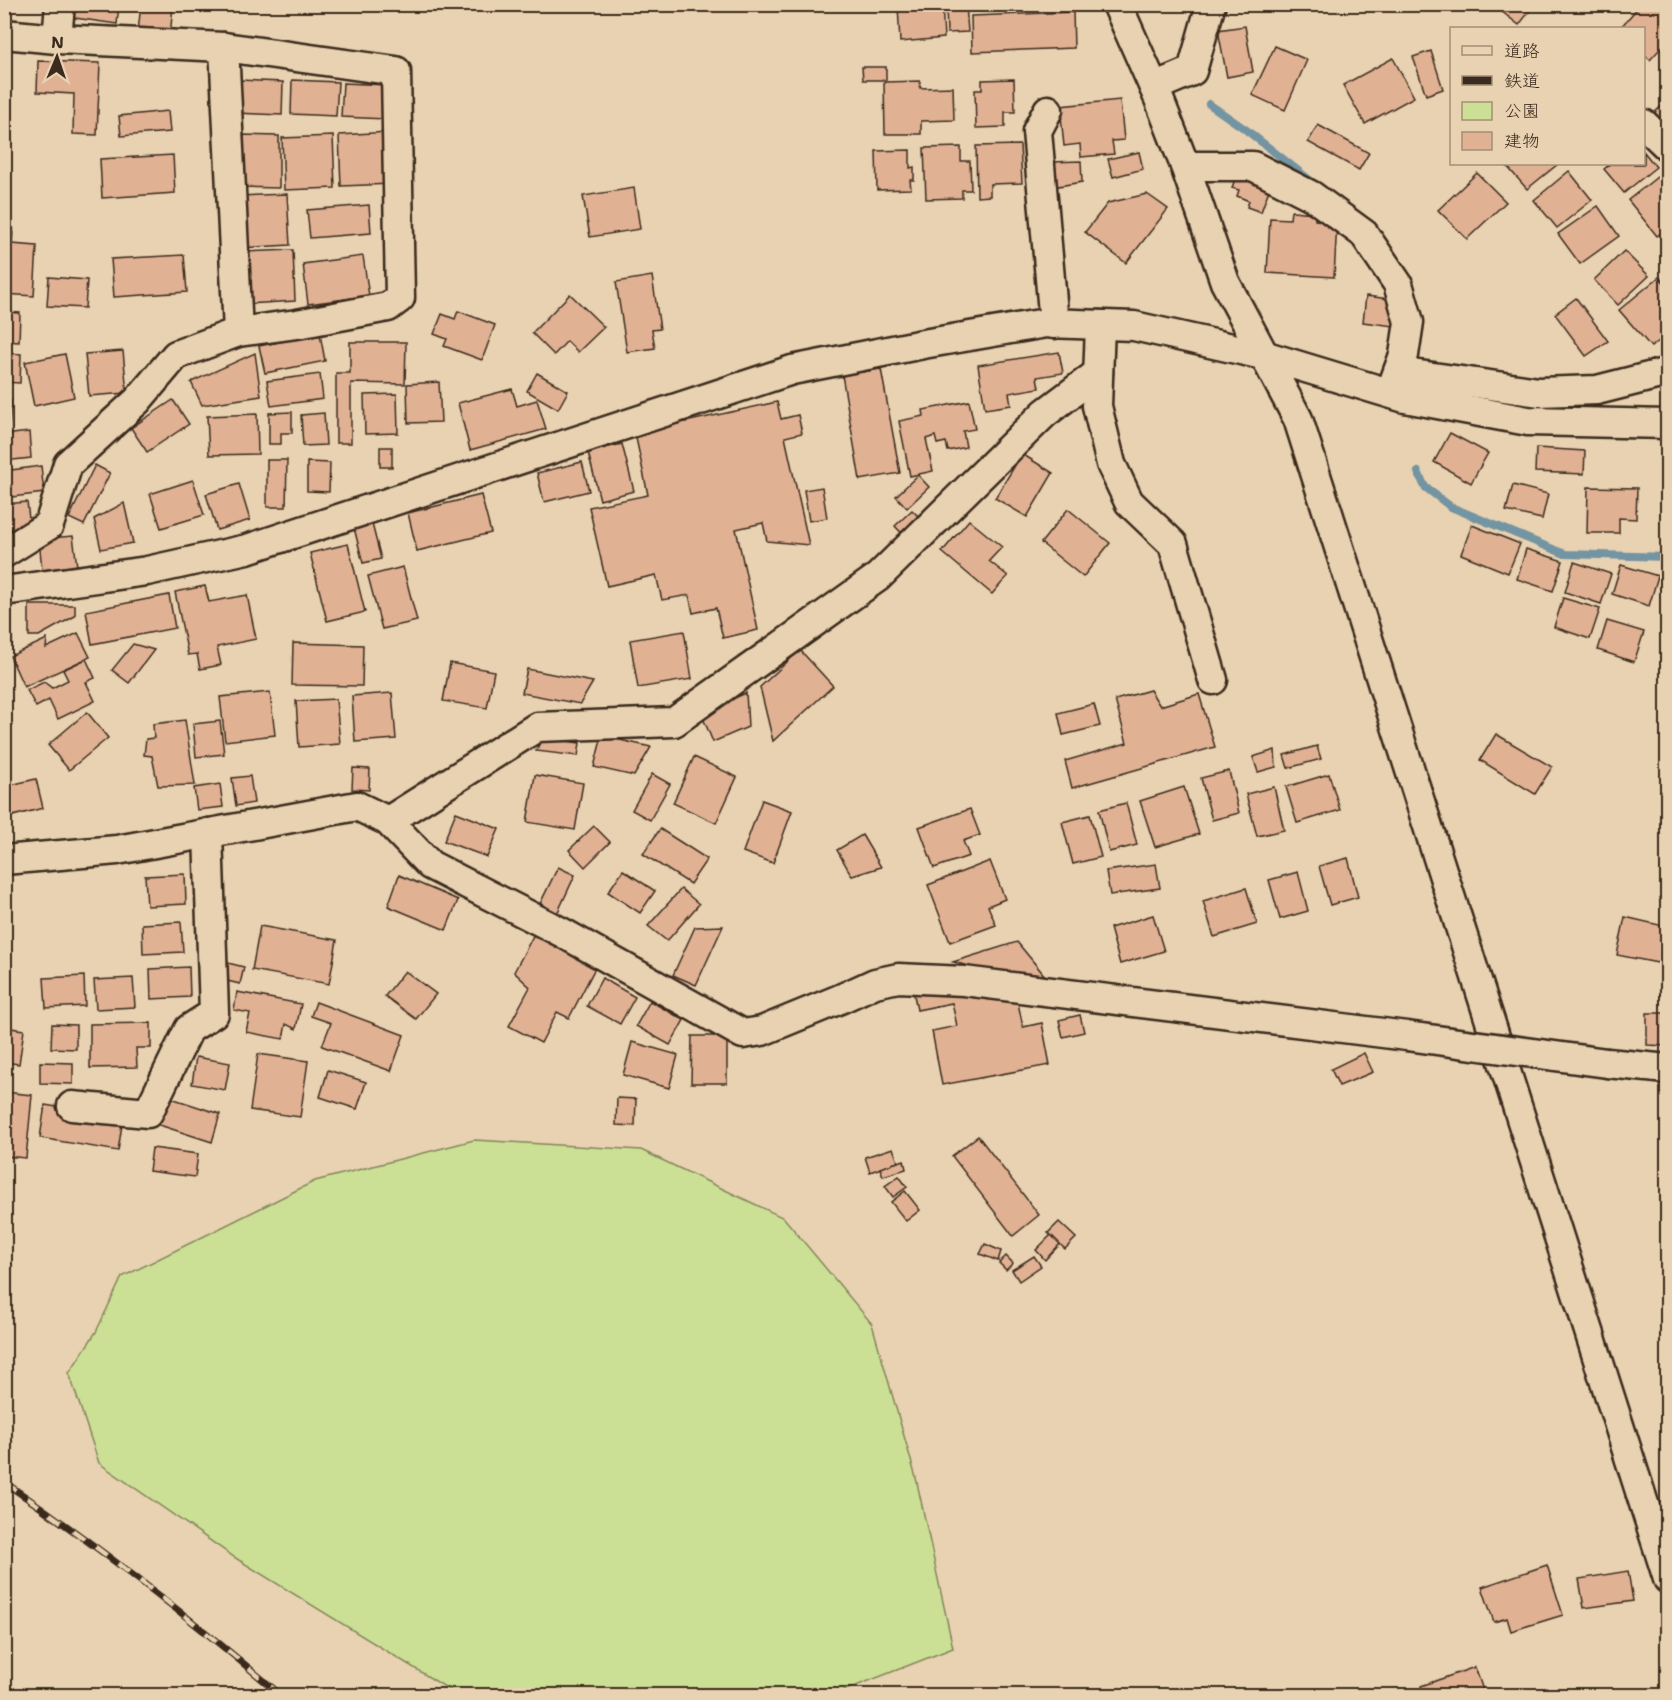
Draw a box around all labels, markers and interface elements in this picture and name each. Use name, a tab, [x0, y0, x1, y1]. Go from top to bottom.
north arrow	[27, 27, 87, 87]
legend	[1450, 27, 1645, 165]
text: N	[51, 32, 64, 53]
text: 道路	[1504, 39, 1540, 63]
text: 鉄道	[1504, 69, 1540, 93]
text: 公園	[1504, 99, 1540, 123]
text: 建物	[1504, 129, 1540, 153]

